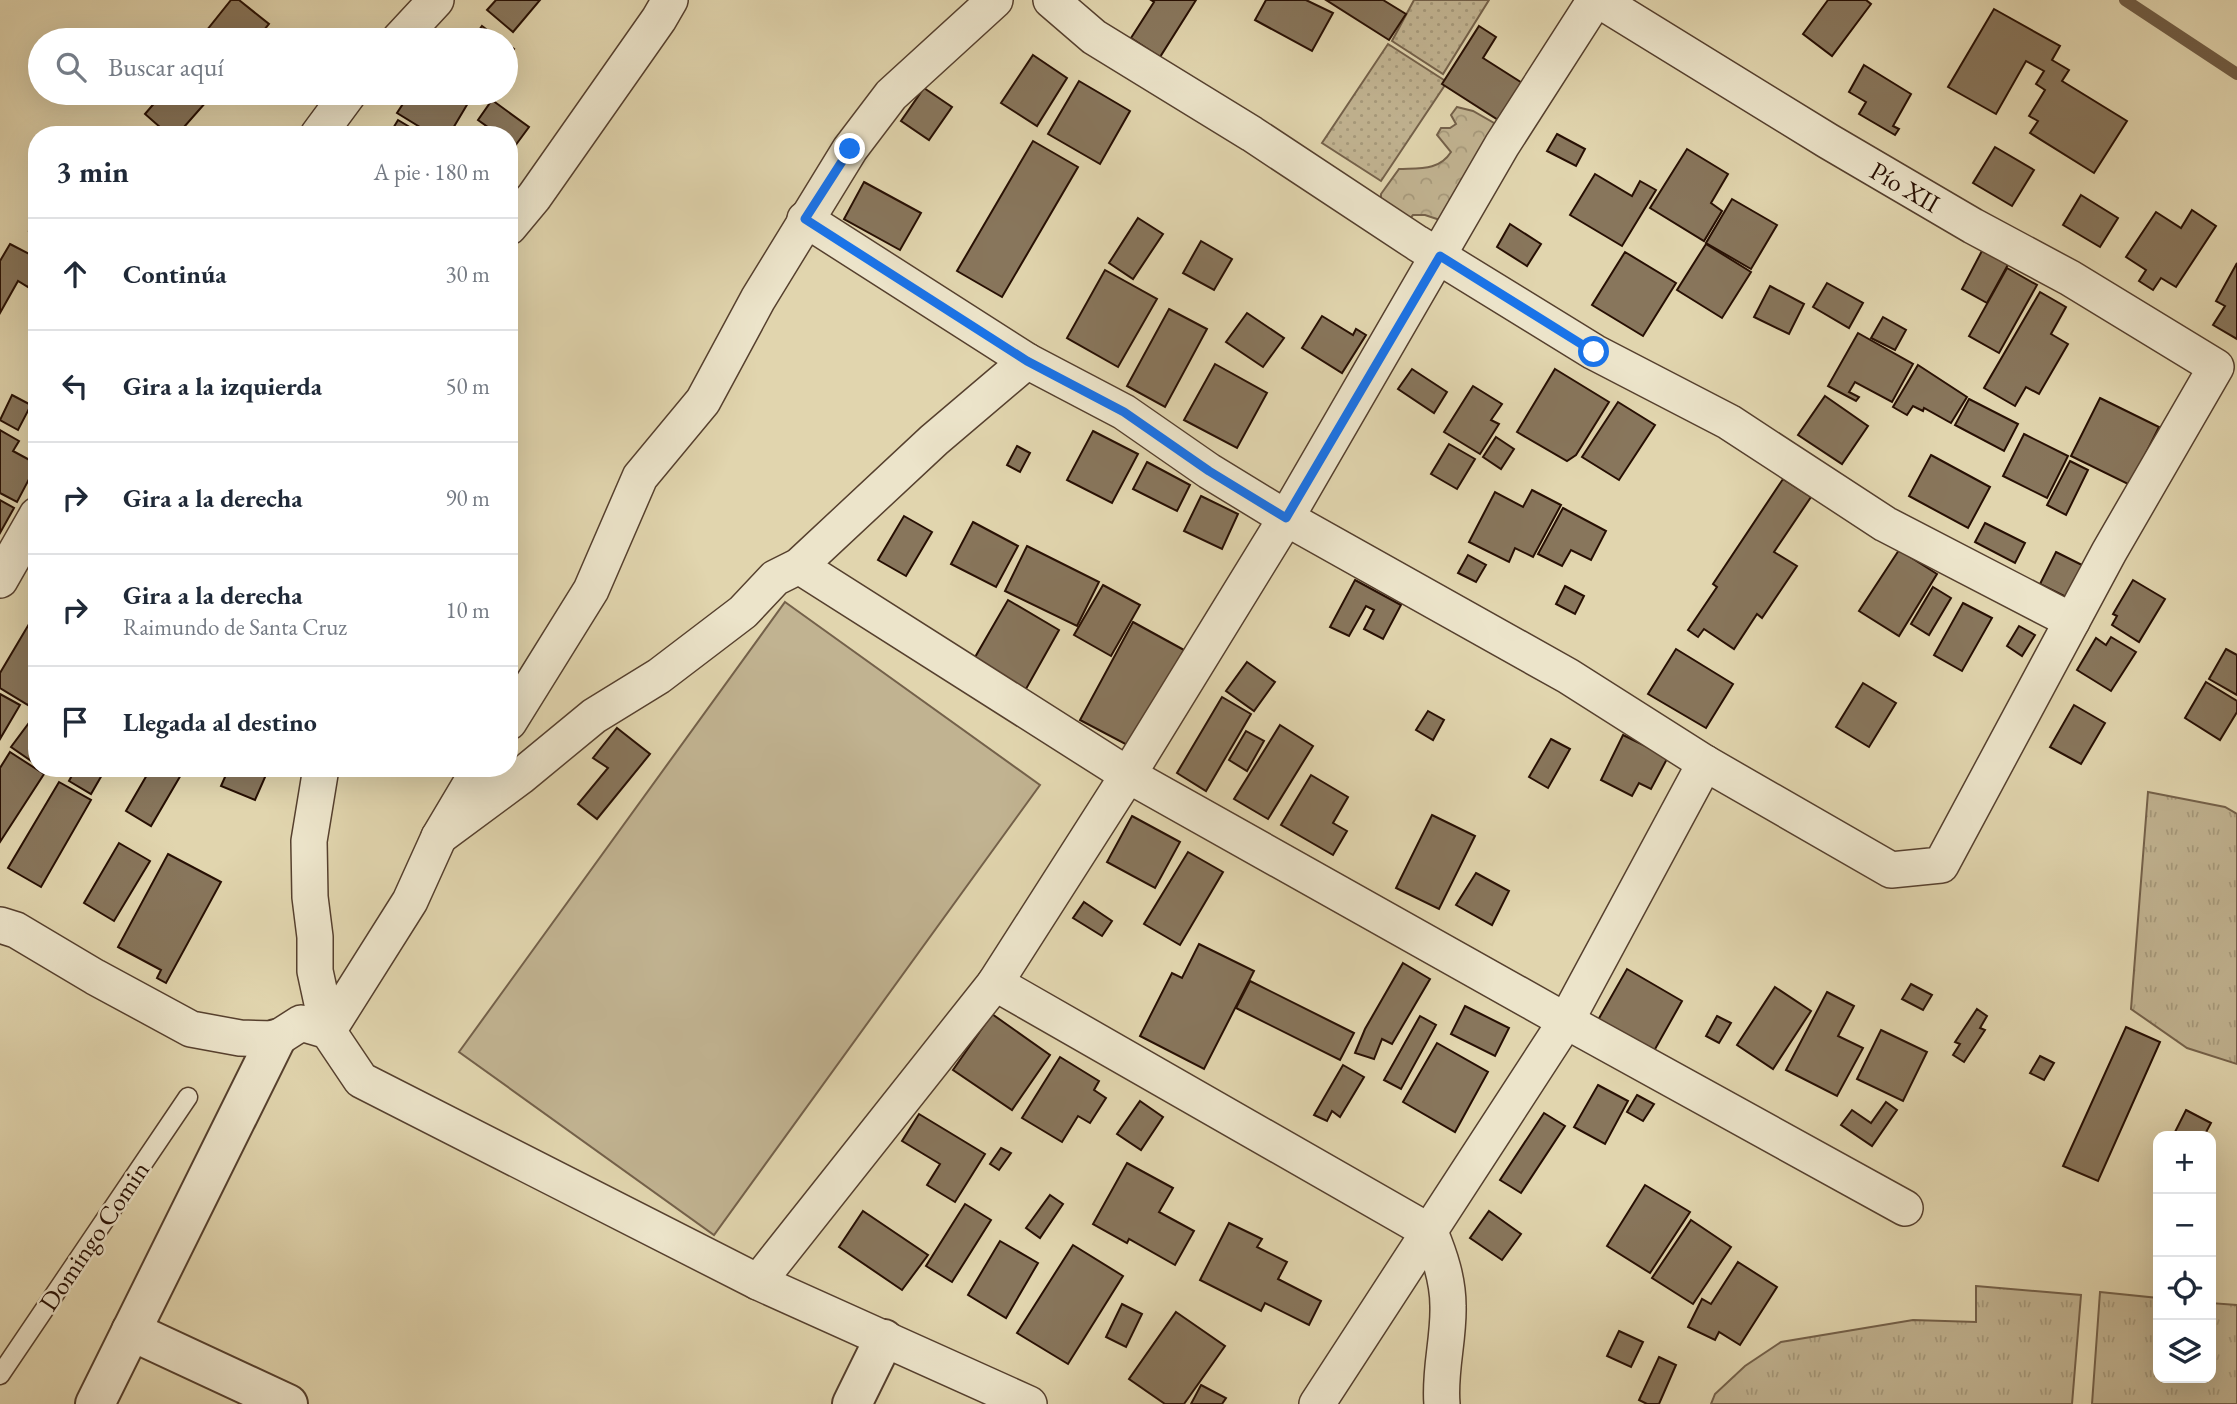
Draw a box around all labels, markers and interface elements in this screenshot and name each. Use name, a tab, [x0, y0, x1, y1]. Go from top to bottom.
search box	[28, 28, 518, 105]
icon: search	[52, 48, 90, 86]
text: Buscar aquí	[108, 50, 224, 84]
route end	[834, 133, 865, 164]
text: 3 min	[56, 152, 129, 191]
street label: Pío XII	[1864, 154, 1946, 221]
text: A pie · 180 m	[374, 157, 490, 187]
icon: ahead	[56, 255, 94, 293]
text: Continúa	[123, 257, 227, 291]
text: 30 m	[445, 259, 490, 289]
route start	[1578, 336, 1609, 367]
icon: left	[56, 367, 94, 405]
text: Gira a la izquierda	[123, 369, 322, 403]
text: 50 m	[445, 371, 490, 401]
icon: right	[56, 479, 94, 517]
text: Gira a la derecha	[123, 481, 303, 515]
text: 90 m	[445, 483, 490, 513]
text: Gira a la derecha	[123, 578, 303, 612]
icon: right	[56, 591, 94, 629]
text: 10 m	[445, 595, 490, 625]
text: Raimundo de Santa Cruz	[123, 612, 347, 642]
icon: arrive	[56, 703, 94, 741]
text: Llegada al destino	[123, 705, 317, 739]
map controls	[2153, 1131, 2216, 1383]
button: +	[2153, 1131, 2216, 1194]
street label: Domingo Comin	[31, 1154, 157, 1318]
button: −	[2153, 1194, 2216, 1257]
button: locate	[2153, 1257, 2216, 1320]
button: layers	[2153, 1320, 2216, 1383]

